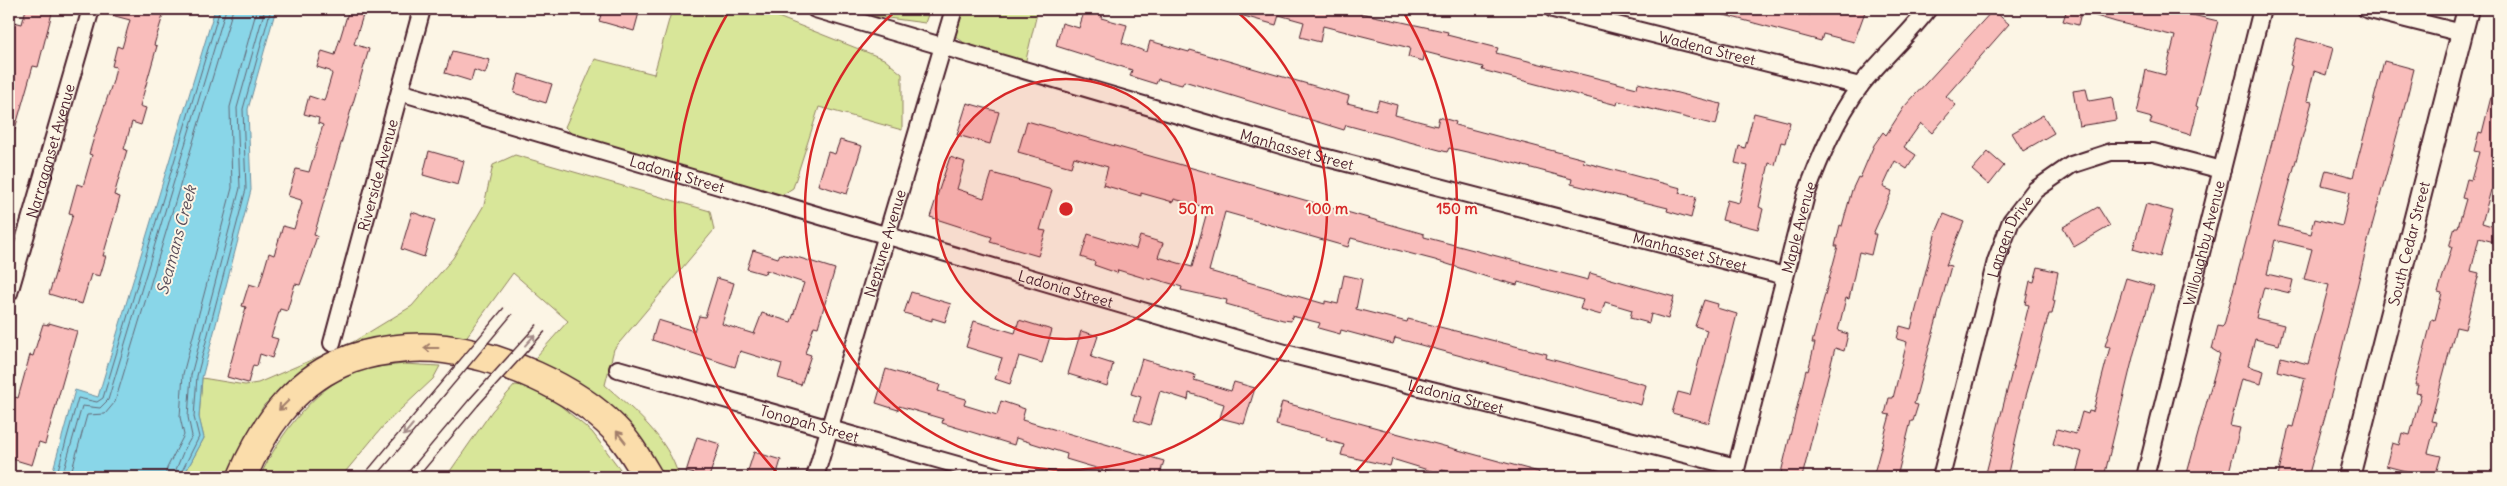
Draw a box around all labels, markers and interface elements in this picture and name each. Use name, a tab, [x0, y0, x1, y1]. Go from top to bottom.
street label: Wadena Street	[1657, 26, 1758, 69]
street label: Narraganset Avenue	[22, 81, 78, 220]
street label: Riverside Avenue	[353, 117, 401, 233]
street label: Manhasset Street	[1238, 124, 1356, 174]
street label: Ladonia Street	[627, 151, 727, 197]
street label: Maple Avenue	[1777, 178, 1820, 275]
street label: Willoughby Avenue	[2179, 178, 2228, 308]
street label: South Cedar Street	[2383, 179, 2433, 308]
water label: Seamans Creek	[152, 182, 201, 297]
street label: Neptune Avenue	[860, 187, 909, 299]
street label: Langen Drive	[1983, 191, 2037, 280]
text: 50 m	[1178, 199, 1214, 218]
text: 100 m	[1306, 199, 1348, 218]
text: 150 m	[1436, 199, 1478, 218]
centre of rings	[1057, 200, 1075, 218]
street label: Manhasset Street	[1631, 228, 1749, 275]
street label: Ladonia Street	[1016, 265, 1115, 311]
one-way arrow	[524, 334, 536, 347]
one-way arrow	[423, 344, 439, 353]
street label: Ladonia Street	[1406, 375, 1506, 417]
one-way arrow	[278, 399, 291, 411]
street label: Tonopah Street	[758, 400, 861, 446]
one-way arrow	[403, 423, 414, 436]
one-way arrow	[616, 431, 627, 444]

